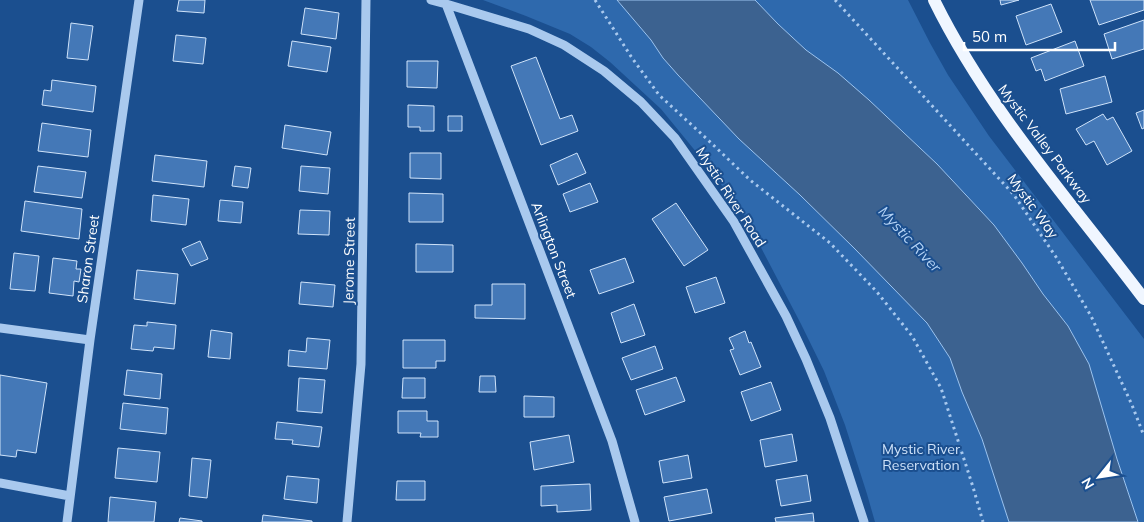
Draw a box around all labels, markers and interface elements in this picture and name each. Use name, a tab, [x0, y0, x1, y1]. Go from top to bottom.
scale bar	[964, 20, 1115, 52]
text: 50 m	[972, 27, 1007, 46]
street label: Mystic Valley Parkway	[994, 81, 1096, 208]
street label: Mystic River Road	[692, 143, 770, 251]
street label: Mystic Way	[1004, 170, 1063, 242]
street label: Arlington Street	[527, 199, 581, 301]
water label: Mystic River	[875, 202, 946, 276]
street label: Sharon Street	[73, 214, 103, 304]
street label: Jerome Street	[339, 217, 359, 305]
park label: Mystic River Reservation	[882, 440, 961, 474]
north arrow	[1074, 452, 1124, 502]
text: N	[1077, 474, 1098, 493]

